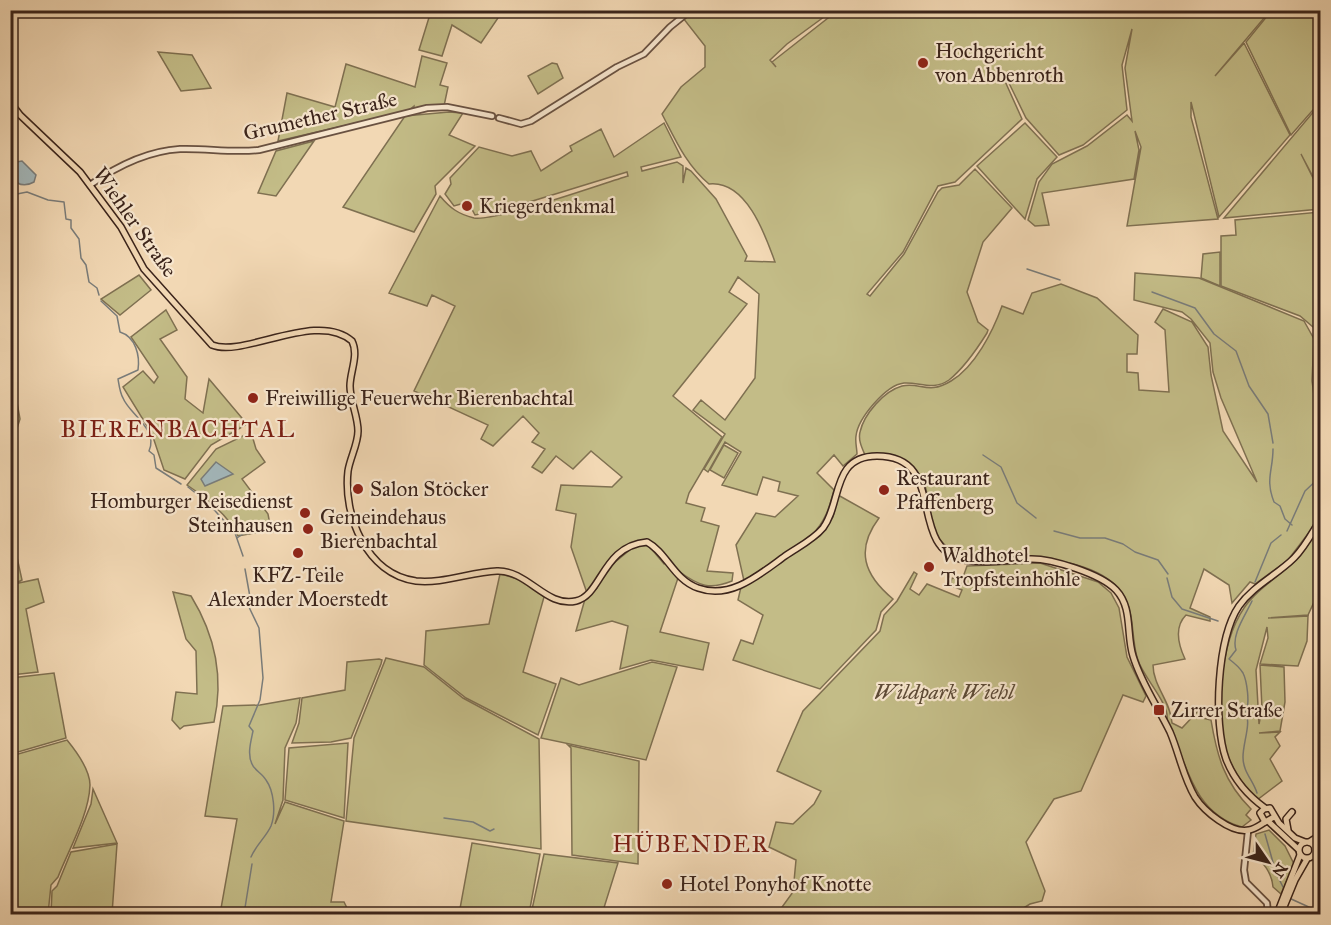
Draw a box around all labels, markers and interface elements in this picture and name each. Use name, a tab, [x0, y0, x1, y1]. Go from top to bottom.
place label: Hochgericht von Abbenroth	[934, 38, 1064, 88]
marker: Hochgericht von Abbenroth	[916, 56, 930, 70]
street label: Grumether Straße	[241, 86, 400, 146]
street label: Wiehler Straße	[87, 162, 183, 282]
place label: Kriegerdenkmal	[479, 193, 615, 219]
marker: Kriegerdenkmal	[460, 199, 474, 213]
place label: Freiwillige Feuerwehr Bierenbachtal	[265, 385, 574, 411]
marker: Freiwillige Feuerwehr Bierenbachtal	[246, 391, 260, 405]
district label: BIERENBACHTAL	[60, 414, 296, 444]
place label: Restaurant Pfaffenberg	[896, 465, 993, 515]
place label: Salon Stöcker	[370, 476, 489, 502]
marker: Salon Stöcker	[351, 482, 365, 496]
marker: Restaurant Pfaffenberg	[877, 483, 891, 497]
place label: Homburger Reisedienst Steinhausen	[90, 488, 294, 538]
place label: Gemeindehaus Bierenbachtal	[320, 504, 446, 554]
marker: Homburger Reisedienst Steinhausen	[298, 506, 312, 520]
marker: Gemeindehaus Bierenbachtal	[301, 522, 315, 536]
place label: Waldhotel Tropfsteinhöhle	[941, 542, 1080, 592]
marker: KFZ-Teile Alexander Moerstedt	[291, 546, 305, 560]
marker: Waldhotel Tropfsteinhöhle	[922, 560, 936, 574]
place label: KFZ-Teile Alexander Moerstedt	[207, 562, 389, 612]
park label: Wildpark Wiehl	[874, 679, 1016, 705]
place label: Zirrer Straße	[1171, 697, 1283, 723]
marker: Zirrer Straße	[1152, 703, 1166, 717]
district label: HÜBENDER	[612, 829, 770, 859]
north arrow	[1238, 832, 1298, 892]
text: N	[1268, 859, 1292, 882]
place label: Hotel Ponyhof Knotte	[679, 871, 872, 897]
marker: Hotel Ponyhof Knotte	[660, 877, 674, 891]

